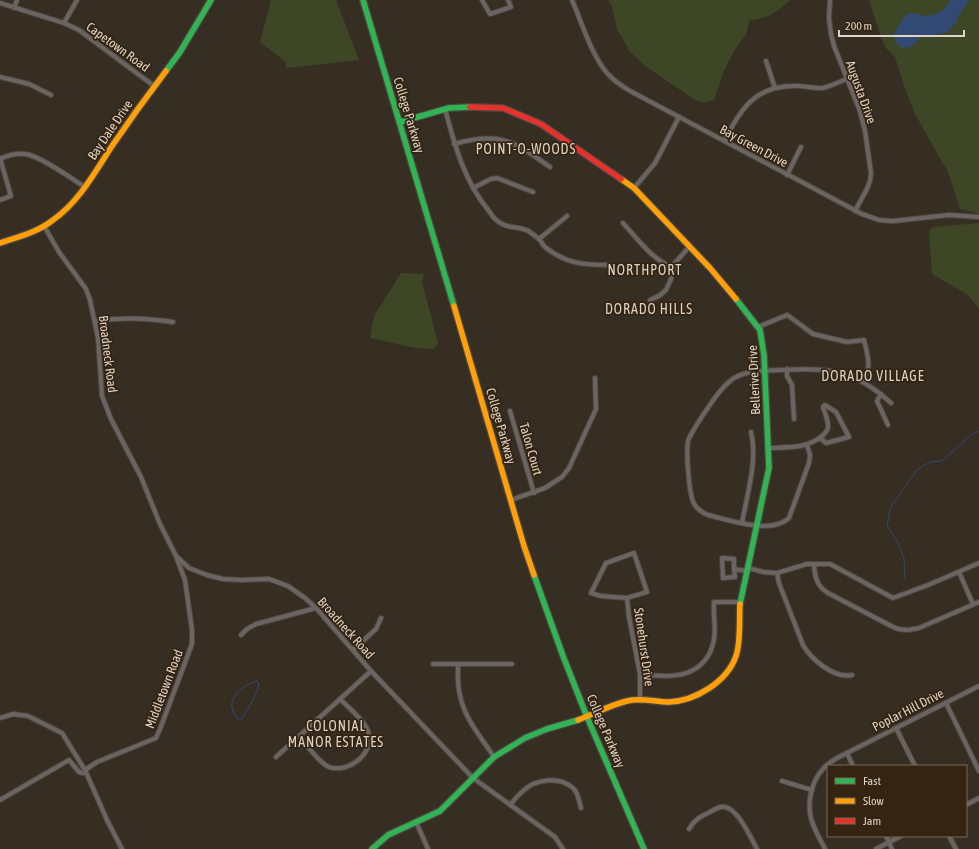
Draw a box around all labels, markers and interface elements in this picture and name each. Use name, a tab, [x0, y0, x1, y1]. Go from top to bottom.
scale bar	[839, 12, 964, 38]
street label: Capetown Road	[84, 19, 152, 75]
text: 200 m	[845, 19, 872, 33]
street label: Augusta Drive	[843, 58, 879, 126]
street label: College Parkway	[390, 75, 428, 155]
street label: Bay Dale Drive	[85, 97, 136, 163]
street label: Bay Green Drive	[717, 122, 791, 170]
district label: POINT-O-WOODS	[476, 141, 576, 157]
district label: NORTHPORT	[608, 262, 682, 278]
district label: DORADO HILLS	[605, 301, 693, 317]
street label: Broadneck Road	[96, 315, 120, 393]
street label: Bellerive Drive	[745, 345, 763, 415]
district label: DORADO VILLAGE	[821, 368, 925, 384]
street label: College Parkway	[483, 386, 519, 466]
street label: Talon Court	[516, 421, 546, 477]
street label: Broadneck Road	[314, 594, 378, 662]
street label: Stonehurst Drive	[631, 607, 657, 687]
street label: Middletown Road	[142, 647, 186, 731]
street label: Poplar Hill Drive	[870, 686, 946, 734]
street label: College Parkway	[584, 692, 628, 771]
district label: COLONIAL MANOR ESTATES	[288, 718, 384, 750]
legend	[827, 765, 967, 837]
text: Fast	[863, 774, 881, 788]
text: Slow	[863, 794, 884, 808]
text: Jam	[863, 814, 881, 828]

